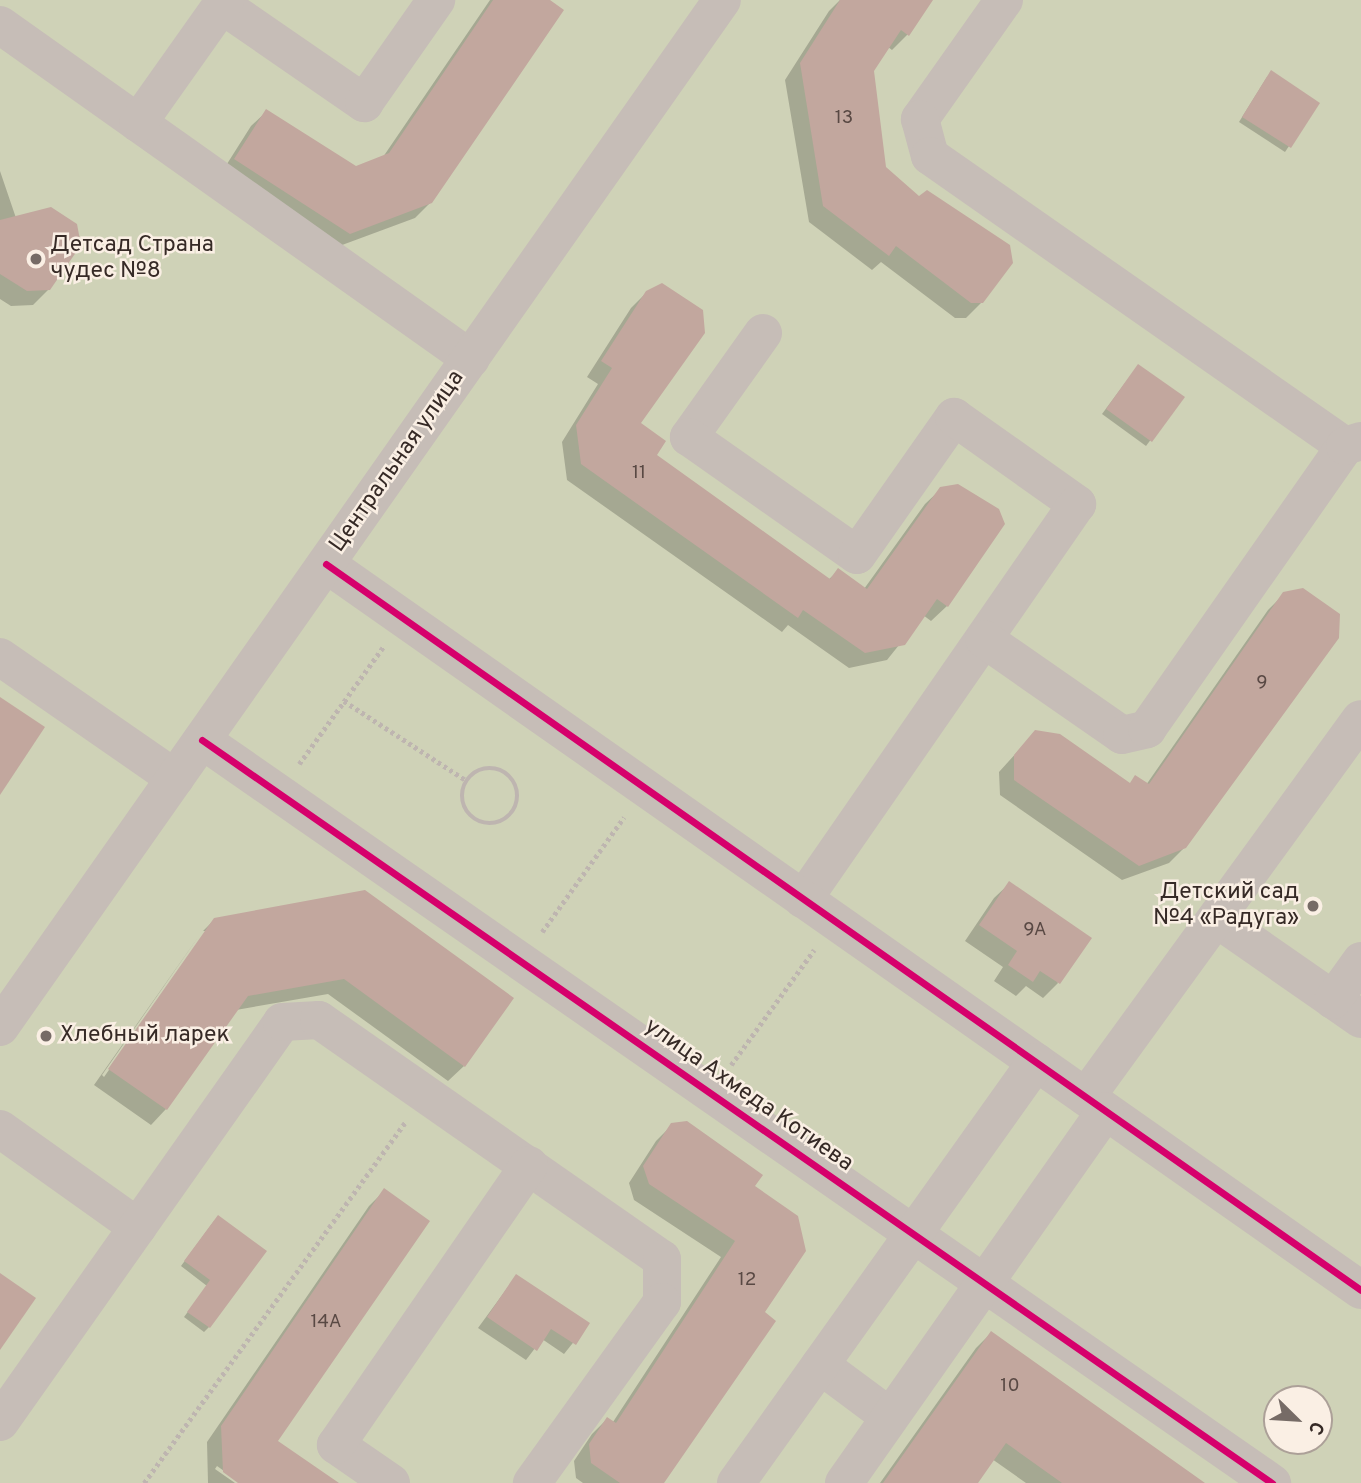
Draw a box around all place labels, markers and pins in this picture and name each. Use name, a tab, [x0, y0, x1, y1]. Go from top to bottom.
place label: Детсад Страна чудес №8	[50, 232, 214, 286]
marker: Детсад Страна чудес №8	[28, 251, 44, 267]
place label: Детский сад №4 «Радуга»	[1153, 879, 1299, 933]
marker: Детский сад №4 «Радуга»	[1305, 898, 1321, 914]
place label: Хлебный ларек	[60, 1022, 230, 1050]
marker: Хлебный ларек	[38, 1028, 54, 1044]

